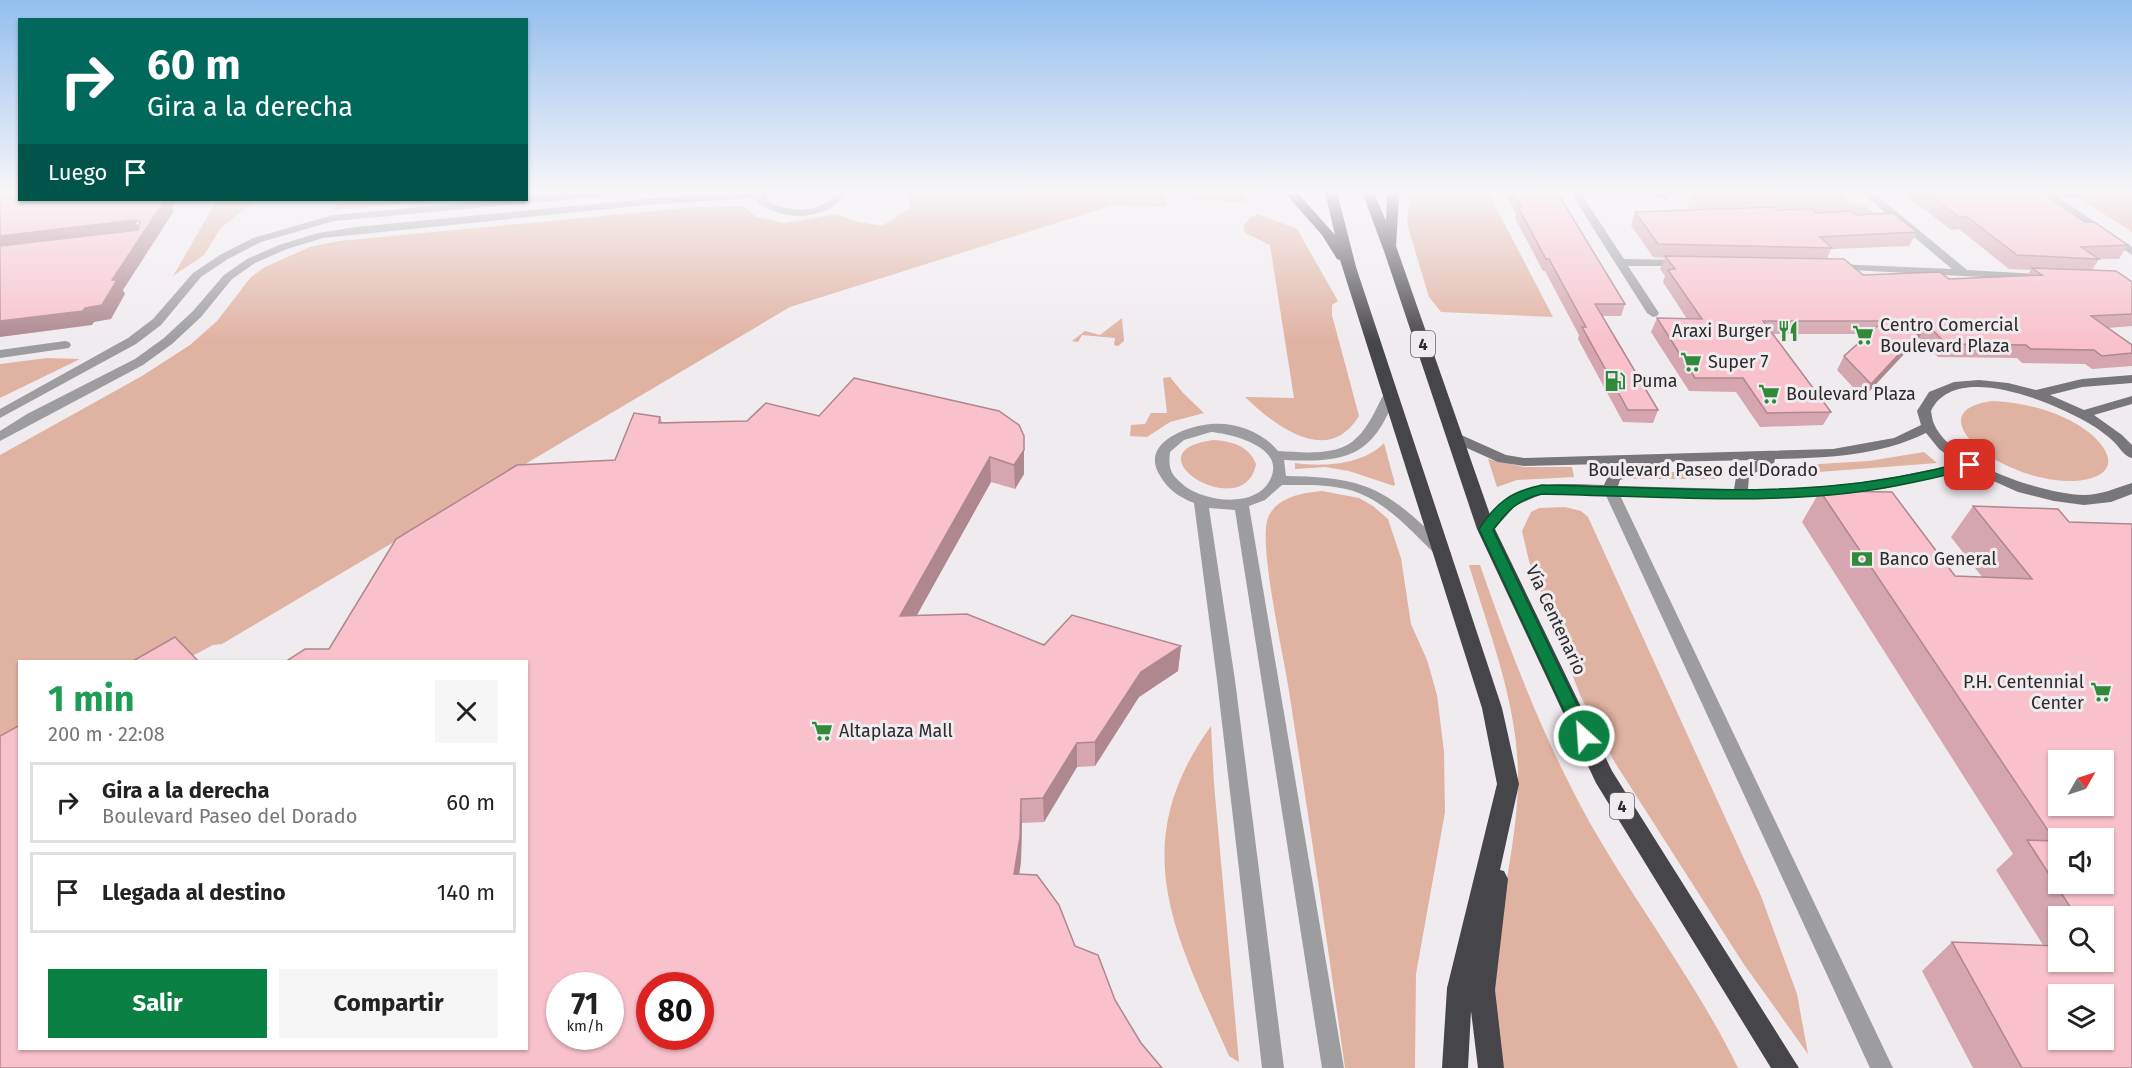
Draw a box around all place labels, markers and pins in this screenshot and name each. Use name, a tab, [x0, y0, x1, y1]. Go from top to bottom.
place label: Centro Comercial Boulevard Plaza	[1880, 314, 2019, 357]
restaurant icon: Araxi Burger	[1776, 319, 1800, 343]
place label: Araxi Burger	[1672, 320, 1771, 342]
supermarket icon: Centro Comercial Boulevard Plaza	[1851, 323, 1875, 347]
supermarket icon: Super 7	[1679, 350, 1703, 374]
place label: Super 7	[1708, 351, 1769, 373]
fuel station icon: Puma	[1603, 369, 1627, 393]
place label: Puma	[1632, 370, 1678, 392]
supermarket icon: Boulevard Plaza	[1757, 382, 1781, 406]
place label: Boulevard Plaza	[1786, 383, 1916, 405]
pin	[1944, 439, 1995, 490]
bank icon: Banco General	[1850, 547, 1874, 571]
place label: Banco General	[1879, 548, 1997, 570]
place label: P.H. Centennial Center	[1963, 671, 2084, 714]
supermarket icon: P.H. Centennial Center	[2089, 680, 2113, 704]
supermarket icon: Altaplaza Mall	[810, 719, 834, 743]
place label: Altaplaza Mall	[839, 720, 953, 742]

